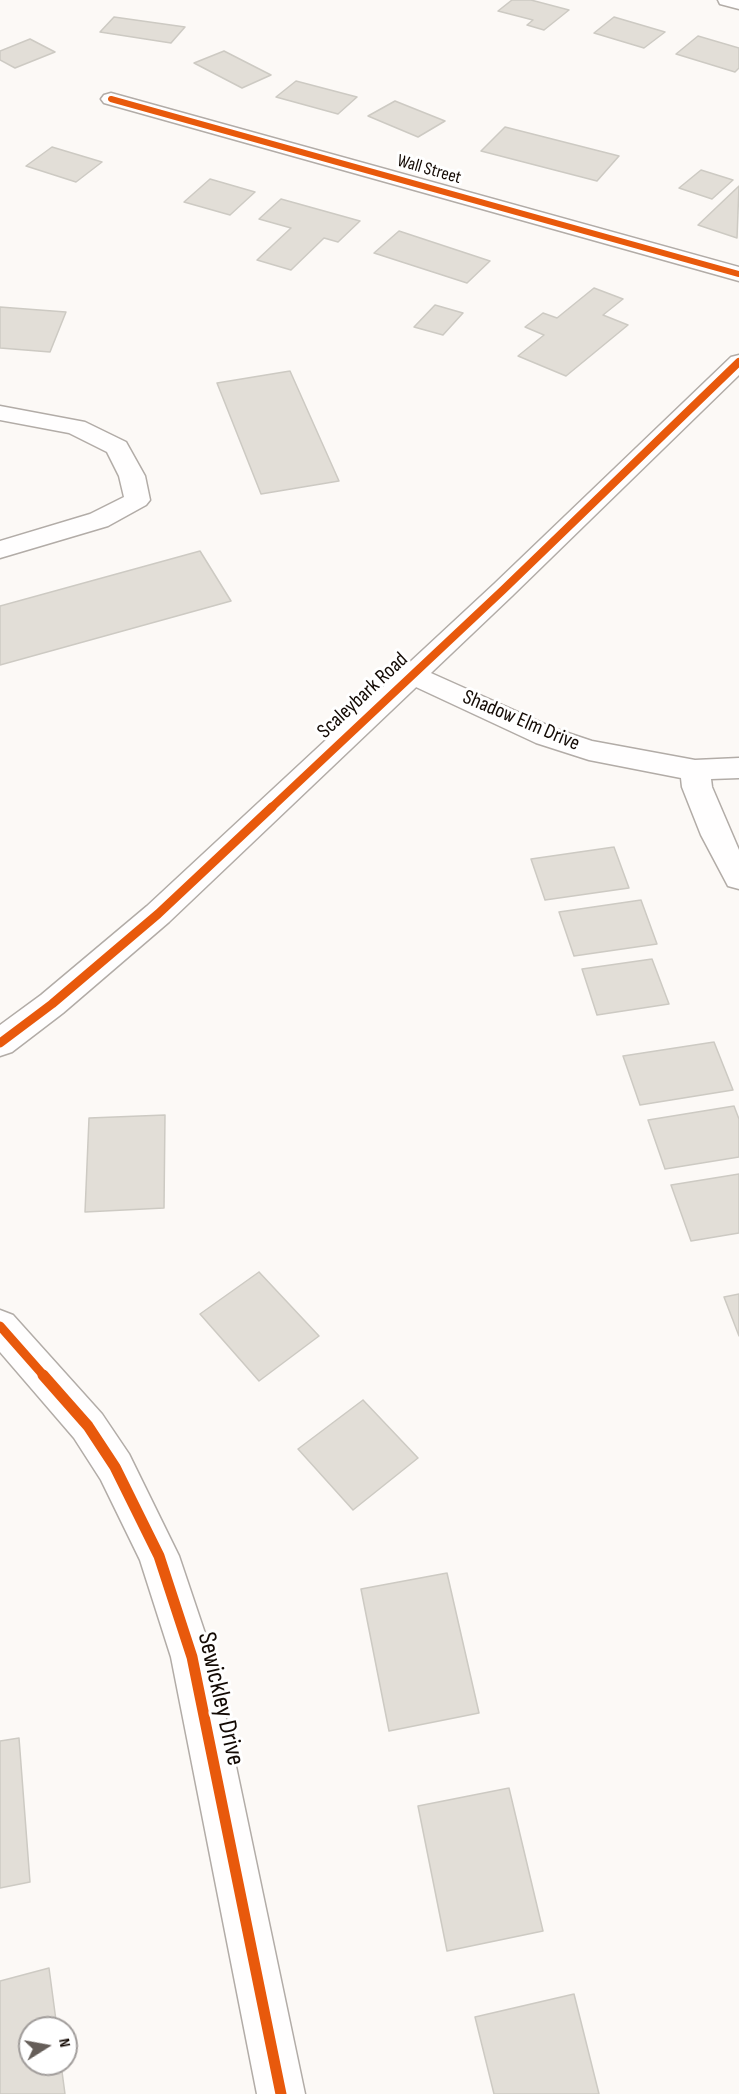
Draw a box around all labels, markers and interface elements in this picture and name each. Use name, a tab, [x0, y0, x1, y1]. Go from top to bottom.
street label: Wall Street	[394, 151, 464, 189]
street label: Scaleybark Road	[312, 648, 414, 744]
street label: Shadow Elm Drive	[459, 685, 583, 757]
street label: Sewickley Drive	[190, 1629, 250, 1769]
north arrow	[18, 2016, 78, 2076]
text: N	[54, 2037, 74, 2049]

